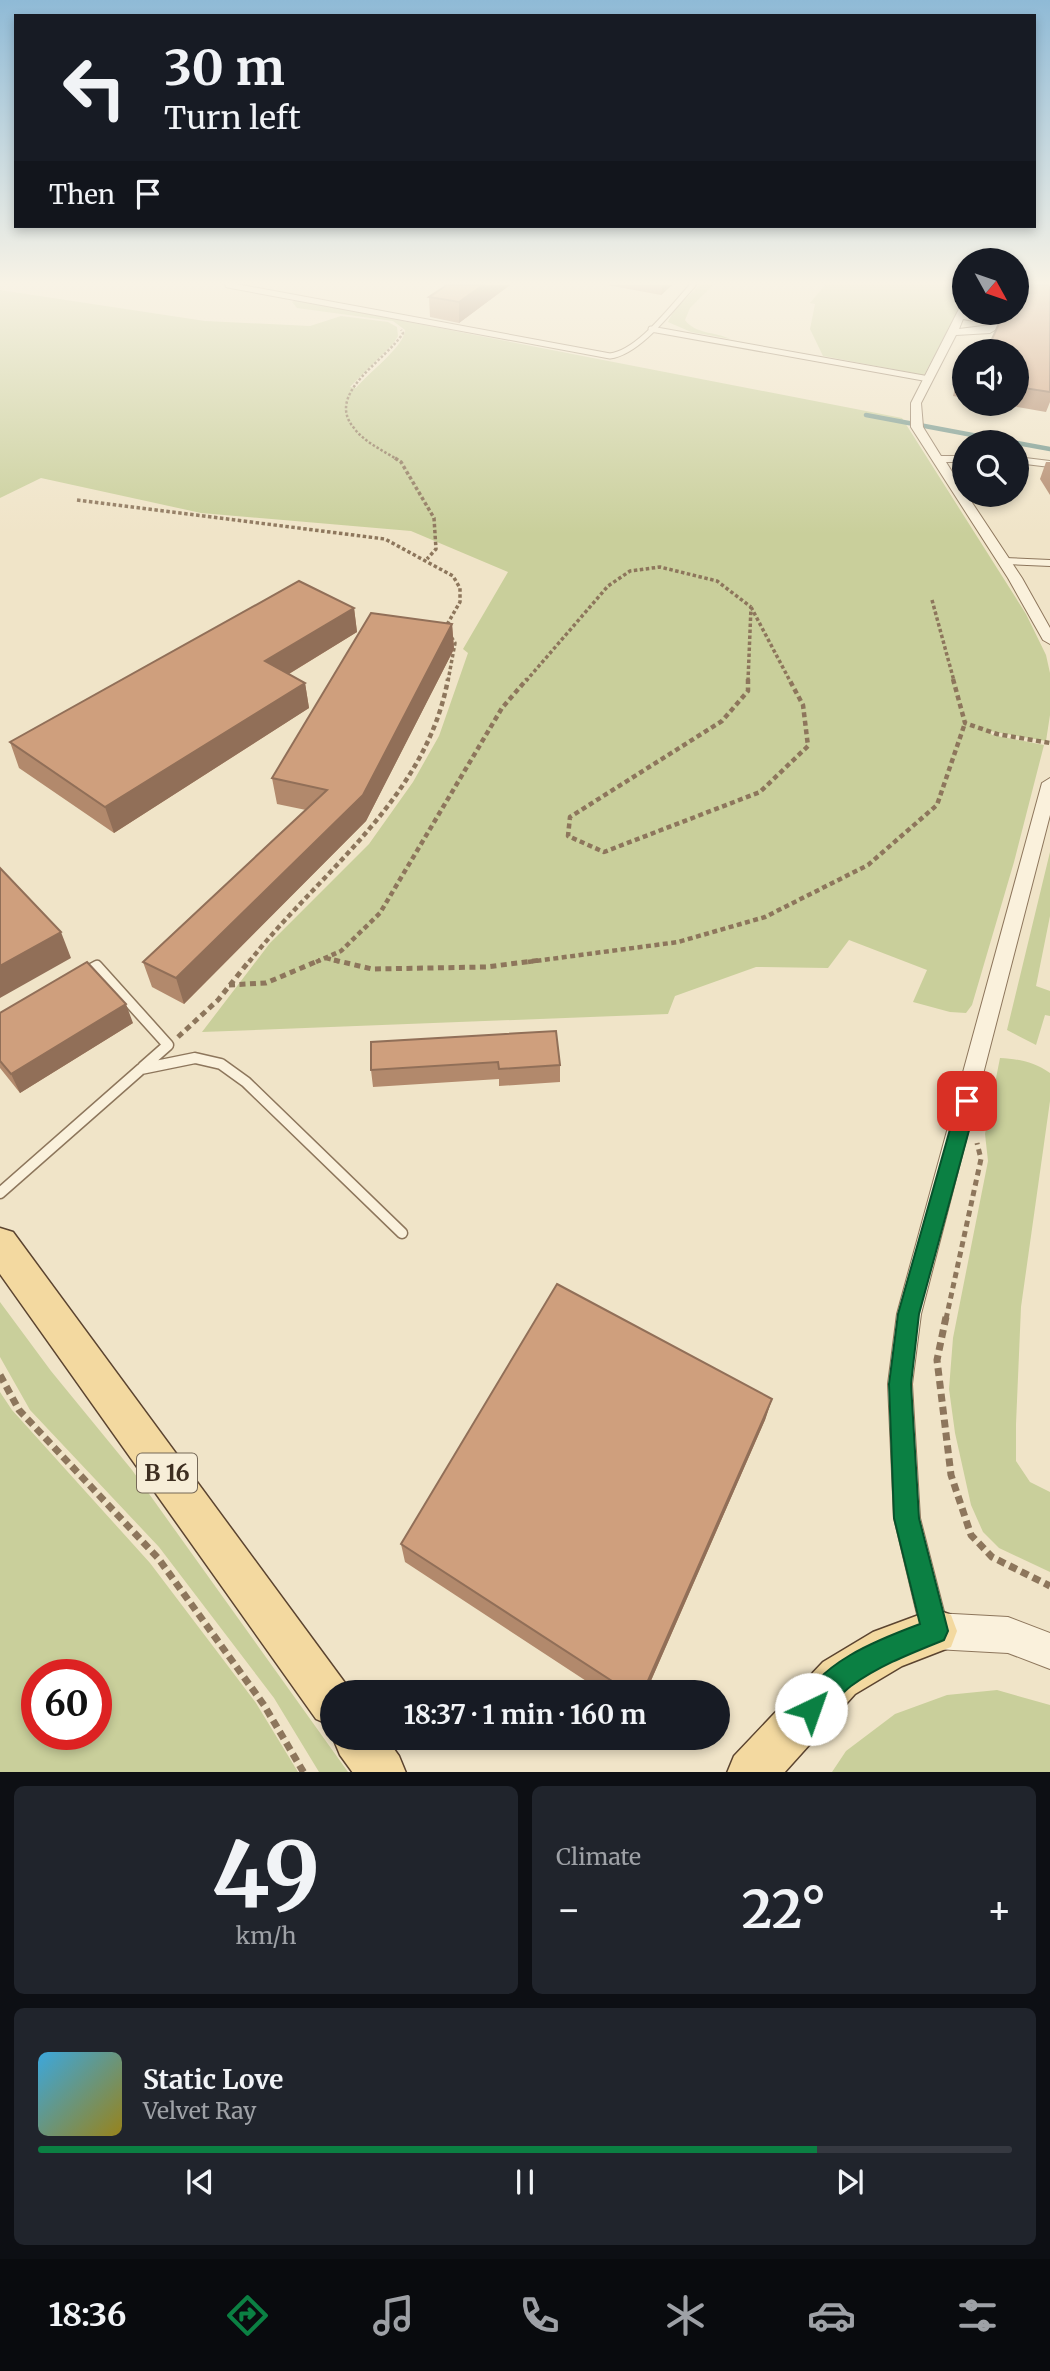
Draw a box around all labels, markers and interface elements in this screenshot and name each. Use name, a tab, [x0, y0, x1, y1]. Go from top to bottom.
text: 30 m	[164, 37, 285, 98]
icon: left	[49, 42, 140, 133]
text: Turn left	[164, 98, 301, 138]
icon: arrive	[129, 175, 167, 213]
text: Then	[49, 178, 115, 211]
north arrow	[952, 248, 1029, 326]
map controls	[952, 248, 1029, 507]
button: sound	[952, 339, 1029, 416]
button: search	[952, 430, 1029, 507]
pin	[937, 1071, 997, 1131]
icon: arrive	[948, 1082, 986, 1120]
road number: B 16	[137, 1454, 197, 1492]
speed limit sign: 60	[21, 1659, 112, 1750]
position arrow	[774, 1672, 848, 1746]
text: 18:37 · 1 min · 160 m	[404, 1698, 646, 1731]
text: 49	[212, 1818, 320, 1933]
text: Climate	[556, 1842, 641, 1871]
text: 22°	[742, 1877, 826, 1942]
text: −	[556, 1886, 581, 1933]
text: +	[987, 1886, 1012, 1933]
text: km/h	[236, 1921, 296, 1950]
text: Static Love	[143, 2063, 283, 2096]
text: Velvet Ray	[143, 2096, 256, 2125]
icon: previous	[181, 2163, 219, 2201]
icon: pause	[506, 2163, 544, 2201]
icon: next	[831, 2163, 869, 2201]
icon: directions	[223, 2291, 272, 2340]
icon: music	[369, 2291, 418, 2340]
icon: phone	[515, 2291, 564, 2340]
icon: climate	[661, 2291, 710, 2340]
icon: car	[807, 2291, 856, 2340]
icon: filters	[953, 2291, 1002, 2340]
text: 18:36	[48, 2295, 126, 2335]

